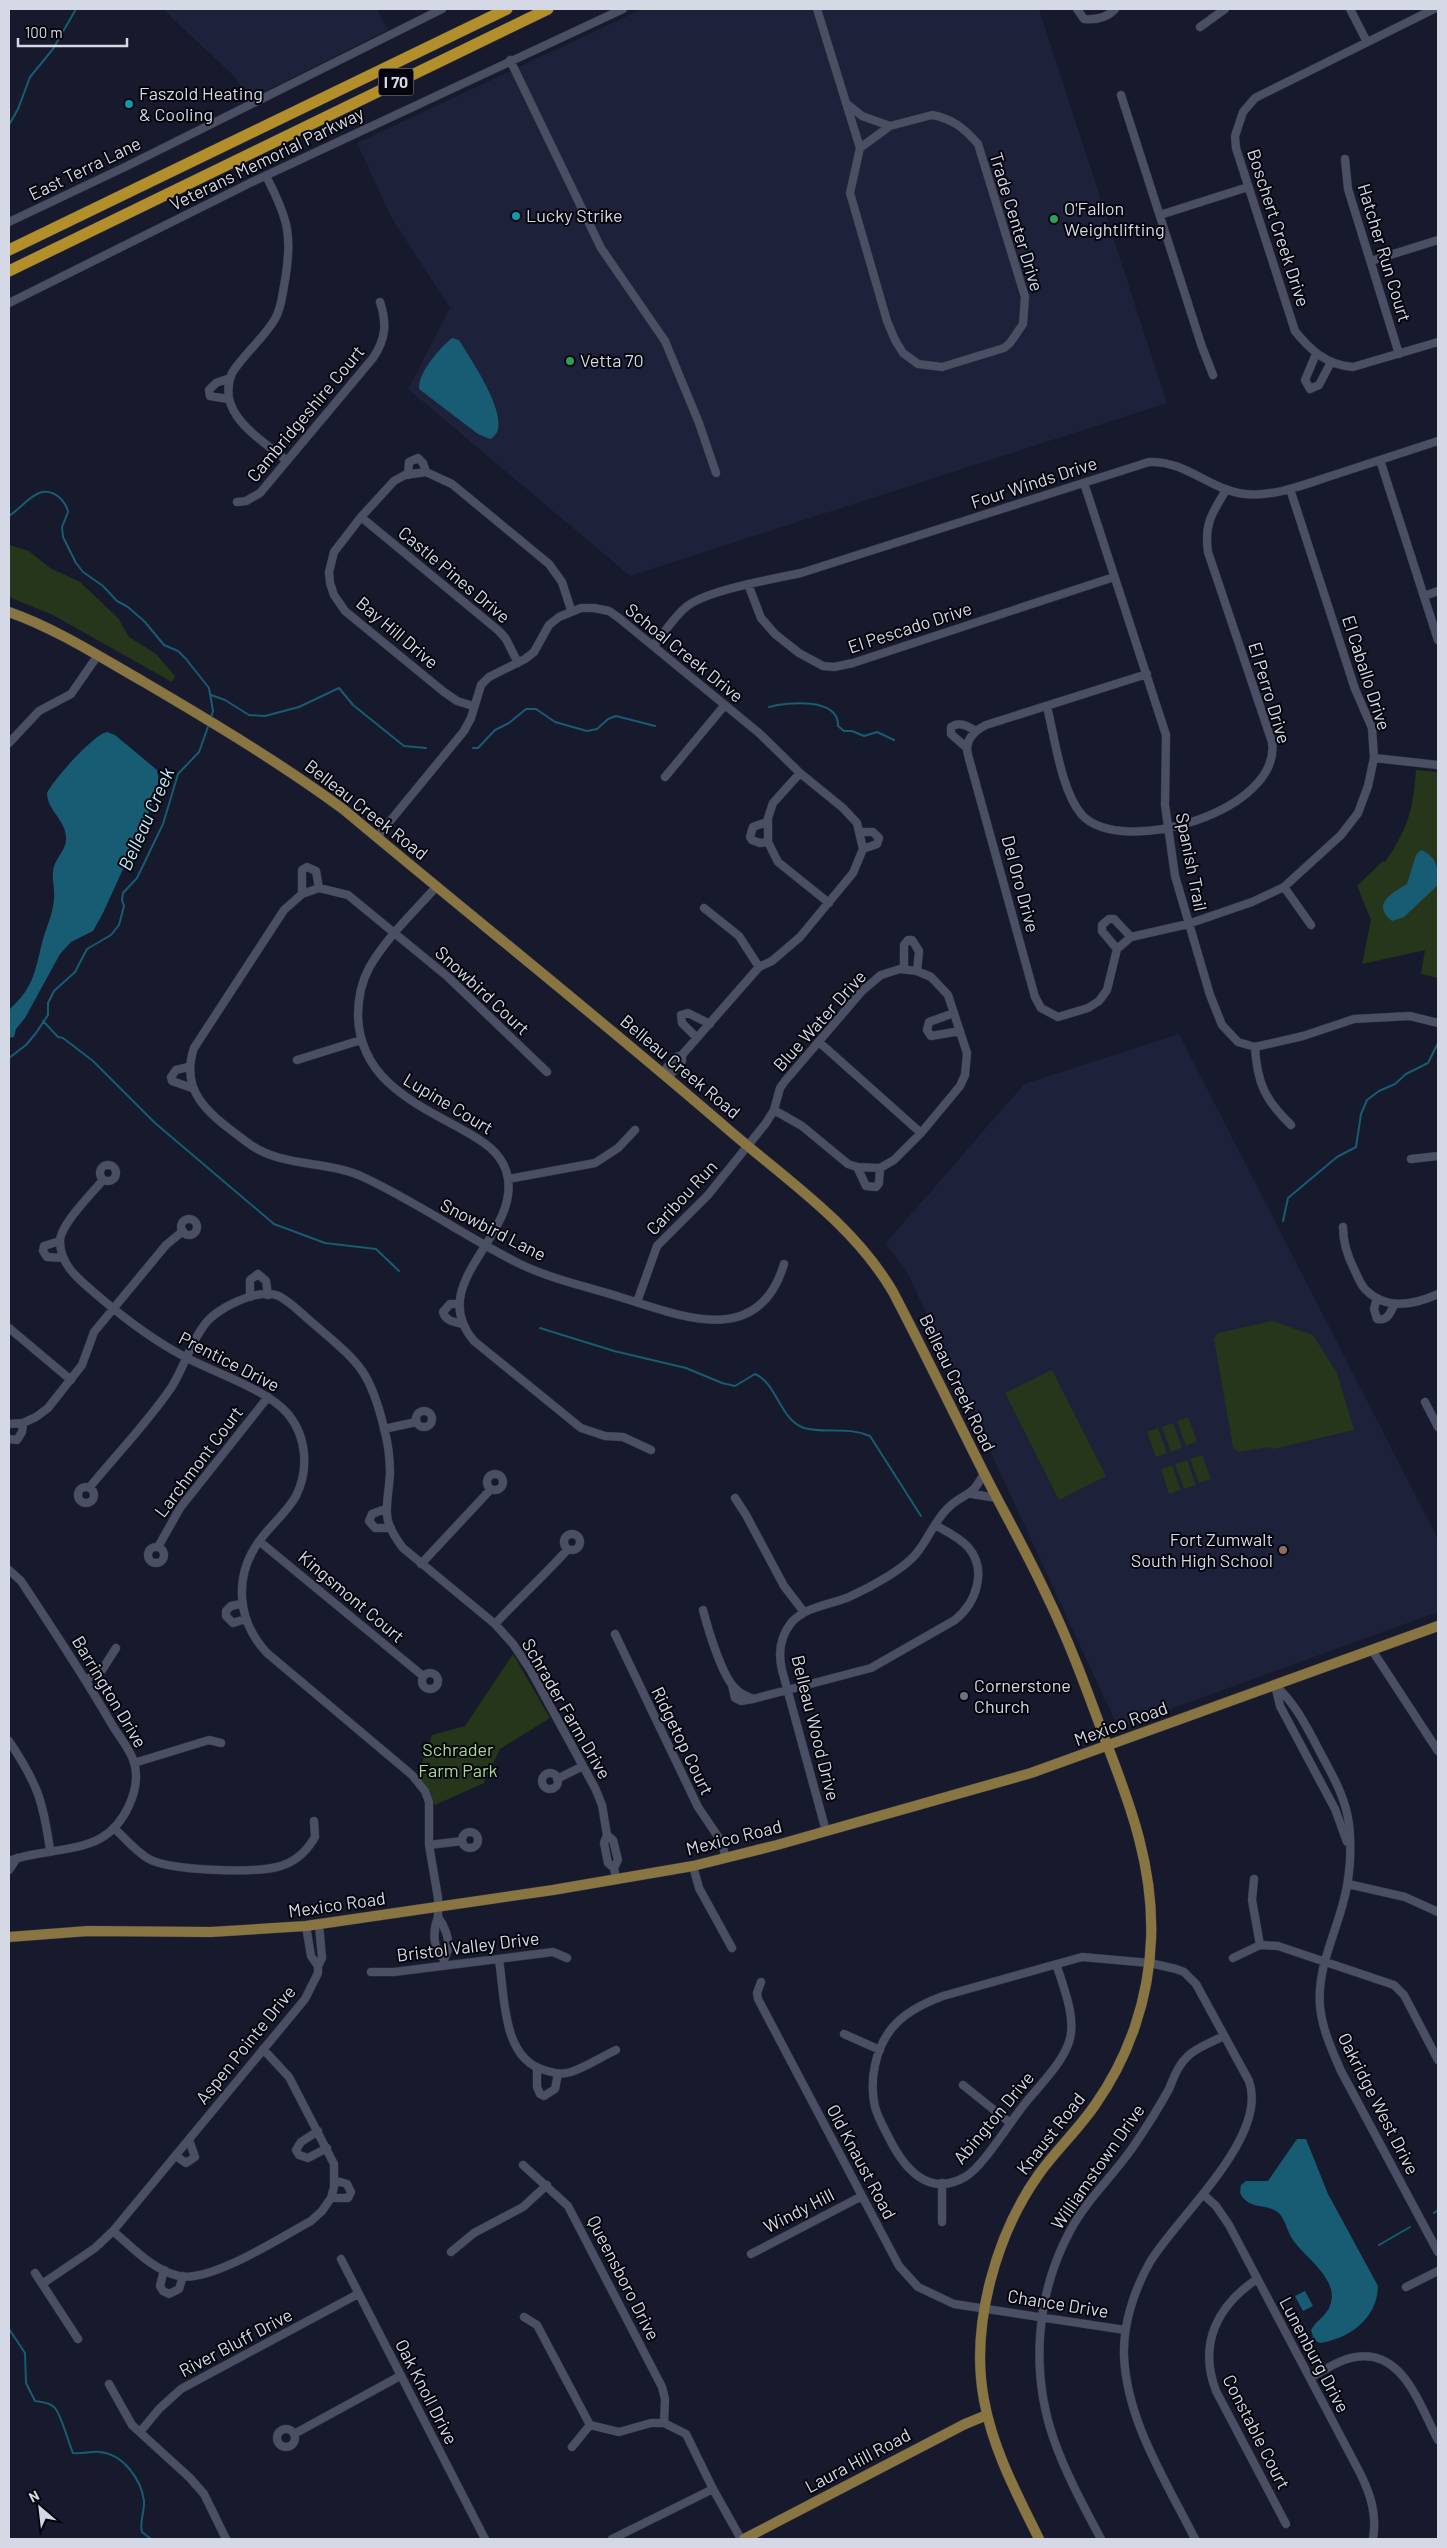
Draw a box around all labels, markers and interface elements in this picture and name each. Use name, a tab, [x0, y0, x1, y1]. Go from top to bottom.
scale bar	[18, 15, 126, 47]
text: 100 m	[25, 23, 63, 41]
road number: I 70	[378, 68, 414, 95]
place label: Faszold Heating & Cooling	[139, 82, 263, 125]
marker: Faszold Heating & Cooling	[123, 98, 135, 110]
street label: Veterans Memorial Parkway	[166, 101, 367, 215]
street label: East Terra Lane	[25, 131, 144, 205]
street label: Boschert Creek Drive	[1243, 146, 1315, 309]
street label: Trade Center Drive	[985, 149, 1049, 294]
street label: Hatcher Run Court	[1353, 181, 1416, 325]
place label: O'Fallon Weightlifting	[1064, 197, 1165, 240]
place label: Lucky Strike	[526, 204, 623, 226]
marker: Lucky Strike	[510, 210, 522, 222]
marker: O'Fallon Weightlifting	[1048, 213, 1060, 225]
street label: Cambridgeshire Court	[242, 341, 369, 486]
place label: Vetta 70	[580, 349, 644, 371]
marker: Vetta 70	[564, 355, 576, 367]
street label: Four Winds Drive	[968, 451, 1100, 513]
street label: Castle Pines Drive	[394, 521, 515, 627]
street label: Bay Hill Drive	[352, 592, 443, 673]
street label: El Pescado Drive	[845, 597, 974, 657]
street label: Schoal Creek Drive	[621, 598, 748, 707]
street label: El Caballo Drive	[1338, 612, 1396, 733]
street label: El Perro Drive	[1244, 639, 1296, 746]
street label: Belleau Creek Road	[301, 754, 433, 864]
water label: Belleau Creek	[113, 763, 179, 874]
street label: Spanish Trail	[1172, 811, 1212, 913]
street label: Del Oro Drive	[997, 833, 1044, 935]
street label: Snowbird Court	[431, 941, 534, 1039]
street label: Blue Water Drive	[768, 965, 870, 1075]
street label: Belleau Creek Road	[616, 1010, 745, 1123]
street label: Lupine Court	[400, 1068, 497, 1139]
street label: Caribou Run	[641, 1155, 721, 1239]
street label: Snowbird Lane	[437, 1193, 550, 1265]
street label: Belleau Creek Road	[915, 1310, 1001, 1455]
street label: Prentice Drive	[175, 1326, 284, 1396]
street label: Larchmont Court	[149, 1402, 247, 1521]
place label: Fort Zumwalt South High School	[1131, 1528, 1273, 1571]
marker: Fort Zumwalt South High School	[1277, 1544, 1289, 1556]
street label: Kingsmont Court	[294, 1546, 409, 1647]
street label: Barrington Drive	[68, 1631, 152, 1752]
street label: Schrader Farm Drive	[518, 1634, 616, 1783]
street label: Belleau Wood Drive	[787, 1653, 845, 1803]
place label: Cornerstone Church	[974, 1674, 1071, 1717]
street label: Ridgetop Court	[647, 1683, 719, 1798]
marker: Cornerstone Church	[958, 1690, 970, 1702]
street label: Mexico Road	[1071, 1696, 1170, 1750]
park label: Schrader Farm Park	[418, 1738, 498, 1781]
street label: Mexico Road	[684, 1815, 784, 1860]
street label: Mexico Road	[287, 1886, 387, 1922]
street label: Bristol Valley Drive	[395, 1926, 540, 1966]
street label: Aspen Pointe Drive	[191, 1981, 300, 2108]
street label: Oakridge West Drive	[1334, 2029, 1424, 2178]
street label: Abington Drive	[948, 2067, 1038, 2168]
street label: Knaust Road	[1011, 2088, 1089, 2179]
street label: Williamstown Drive	[1046, 2099, 1149, 2233]
street label: Old Knaust Road	[822, 2100, 901, 2223]
street label: Windy Hill	[760, 2183, 838, 2237]
street label: Queensboro Drive	[583, 2211, 665, 2344]
street label: Chance Drive	[1006, 2284, 1110, 2322]
street label: Lunenburg Drive	[1275, 2293, 1355, 2416]
street label: River Bluff Drive	[175, 2303, 296, 2381]
street label: Oak Knoll Drive	[391, 2335, 463, 2448]
street label: Constable Court	[1219, 2371, 1295, 2493]
street label: Laura Hill Road	[801, 2423, 914, 2497]
north arrow	[15, 2483, 65, 2533]
text: N	[26, 2486, 42, 2506]

